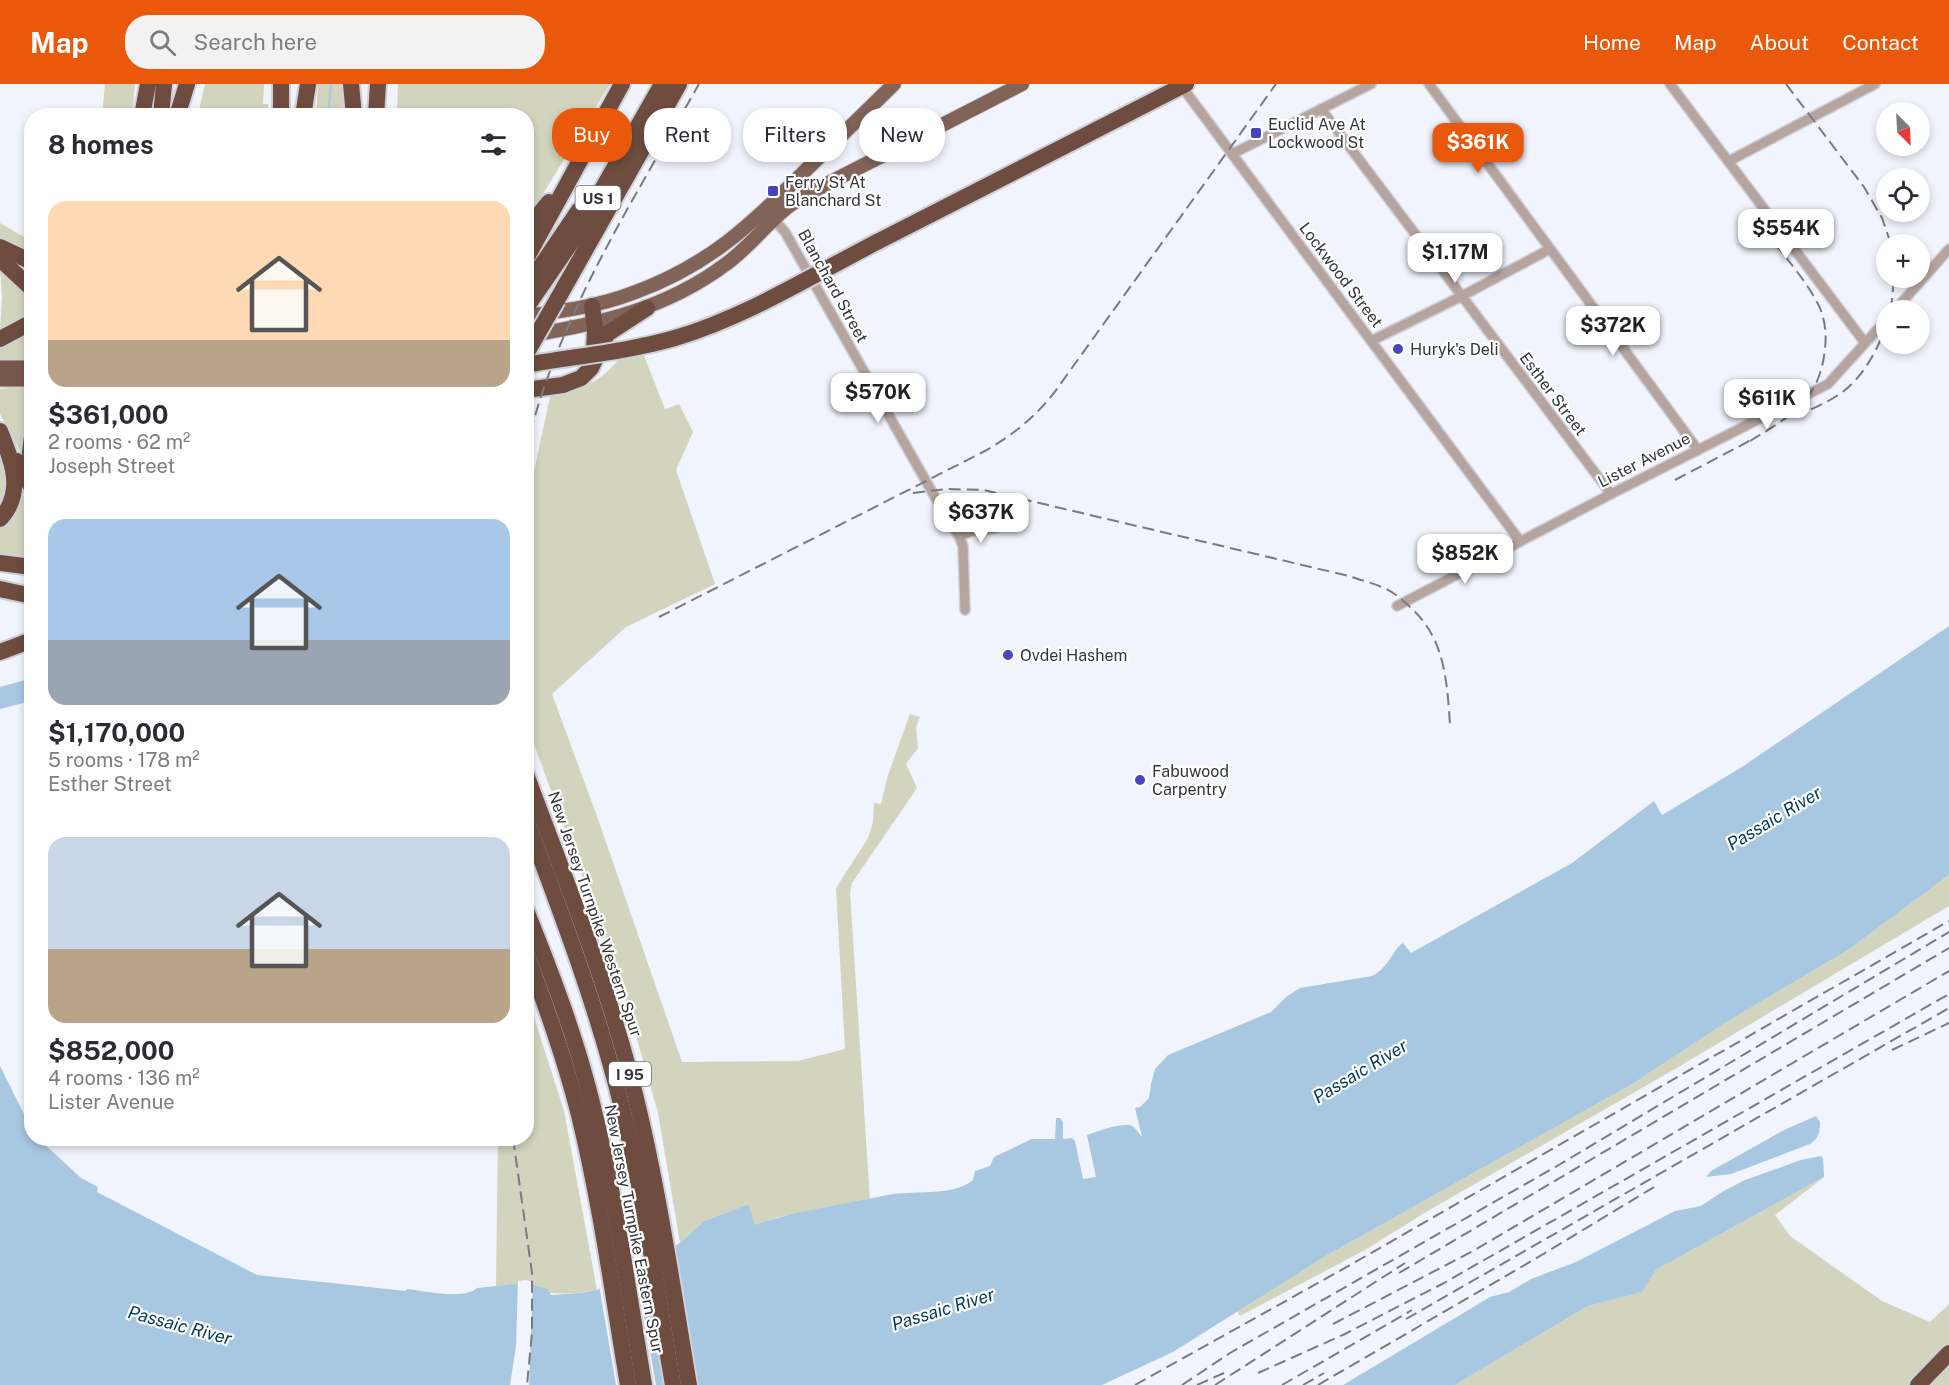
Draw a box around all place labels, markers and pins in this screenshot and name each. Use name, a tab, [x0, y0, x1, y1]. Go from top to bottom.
place label: Euclid Ave At Lockwood St	[1268, 115, 1366, 152]
pin: $361K	[1436, 123, 1520, 174]
marker: Euclid Ave At Lockwood St	[1249, 126, 1263, 140]
place label: Ferry St At Blanchard St	[785, 173, 881, 210]
marker: Ferry St At Blanchard St	[766, 184, 780, 198]
pin: $554K	[1744, 209, 1828, 260]
pin: $1.17M	[1406, 233, 1504, 284]
pin: $372K	[1571, 306, 1655, 357]
place label: Huryk's Deli	[1410, 340, 1499, 359]
marker: Huryk's Deli	[1391, 342, 1405, 356]
pin: $570K	[836, 373, 920, 424]
pin: $611K	[1725, 379, 1809, 430]
pin: $637K	[939, 493, 1023, 544]
pin: $852K	[1423, 534, 1507, 585]
place label: Ovdei Hashem	[1020, 646, 1127, 665]
marker: Ovdei Hashem	[1001, 648, 1015, 662]
place label: Fabuwood Carpentry	[1152, 762, 1229, 799]
marker: Fabuwood Carpentry	[1133, 773, 1147, 787]

